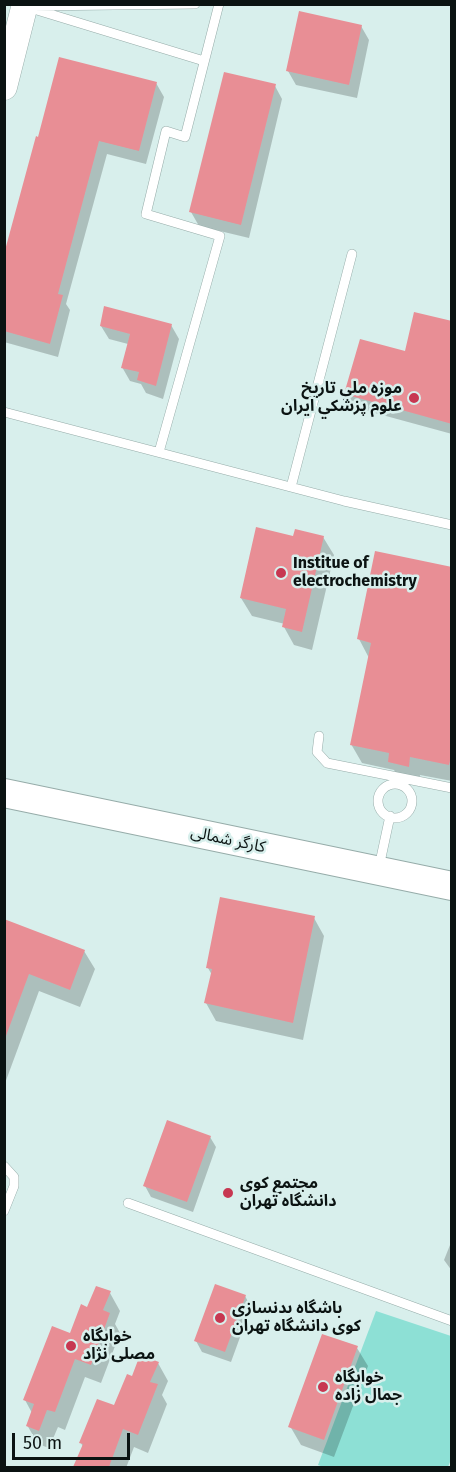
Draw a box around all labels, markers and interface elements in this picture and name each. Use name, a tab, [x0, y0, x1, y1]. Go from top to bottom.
place label: موزه ملي تاريخ علوم پزشكي ايران	[281, 379, 402, 417]
marker: موزه ملي تاريخ علوم پزشكي ايران	[407, 391, 421, 405]
place label: Institue of electrochemistry	[293, 554, 417, 592]
marker: Institue of electrochemistry	[274, 566, 288, 580]
street label: کارگر شمالی	[189, 823, 267, 857]
place label: مجتمع کوی دانشگاه تهران	[240, 1174, 336, 1212]
marker: مجتمع کوی دانشگاه تهران	[221, 1186, 235, 1200]
place label: باشگاه بدنسازی کوی دانشگاه تهران	[232, 1299, 361, 1337]
marker: باشگاه بدنسازی کوی دانشگاه تهران	[213, 1311, 227, 1325]
place label: خوابگاه مصلی نژاد	[83, 1327, 155, 1365]
marker: خوابگاه مصلی نژاد	[64, 1339, 78, 1353]
place label: خوابگاه جمال زاده	[335, 1368, 402, 1406]
marker: خوابگاه جمال زاده	[316, 1380, 330, 1394]
scale bar	[15, 1421, 134, 1459]
text: 50 m	[23, 1432, 62, 1454]

